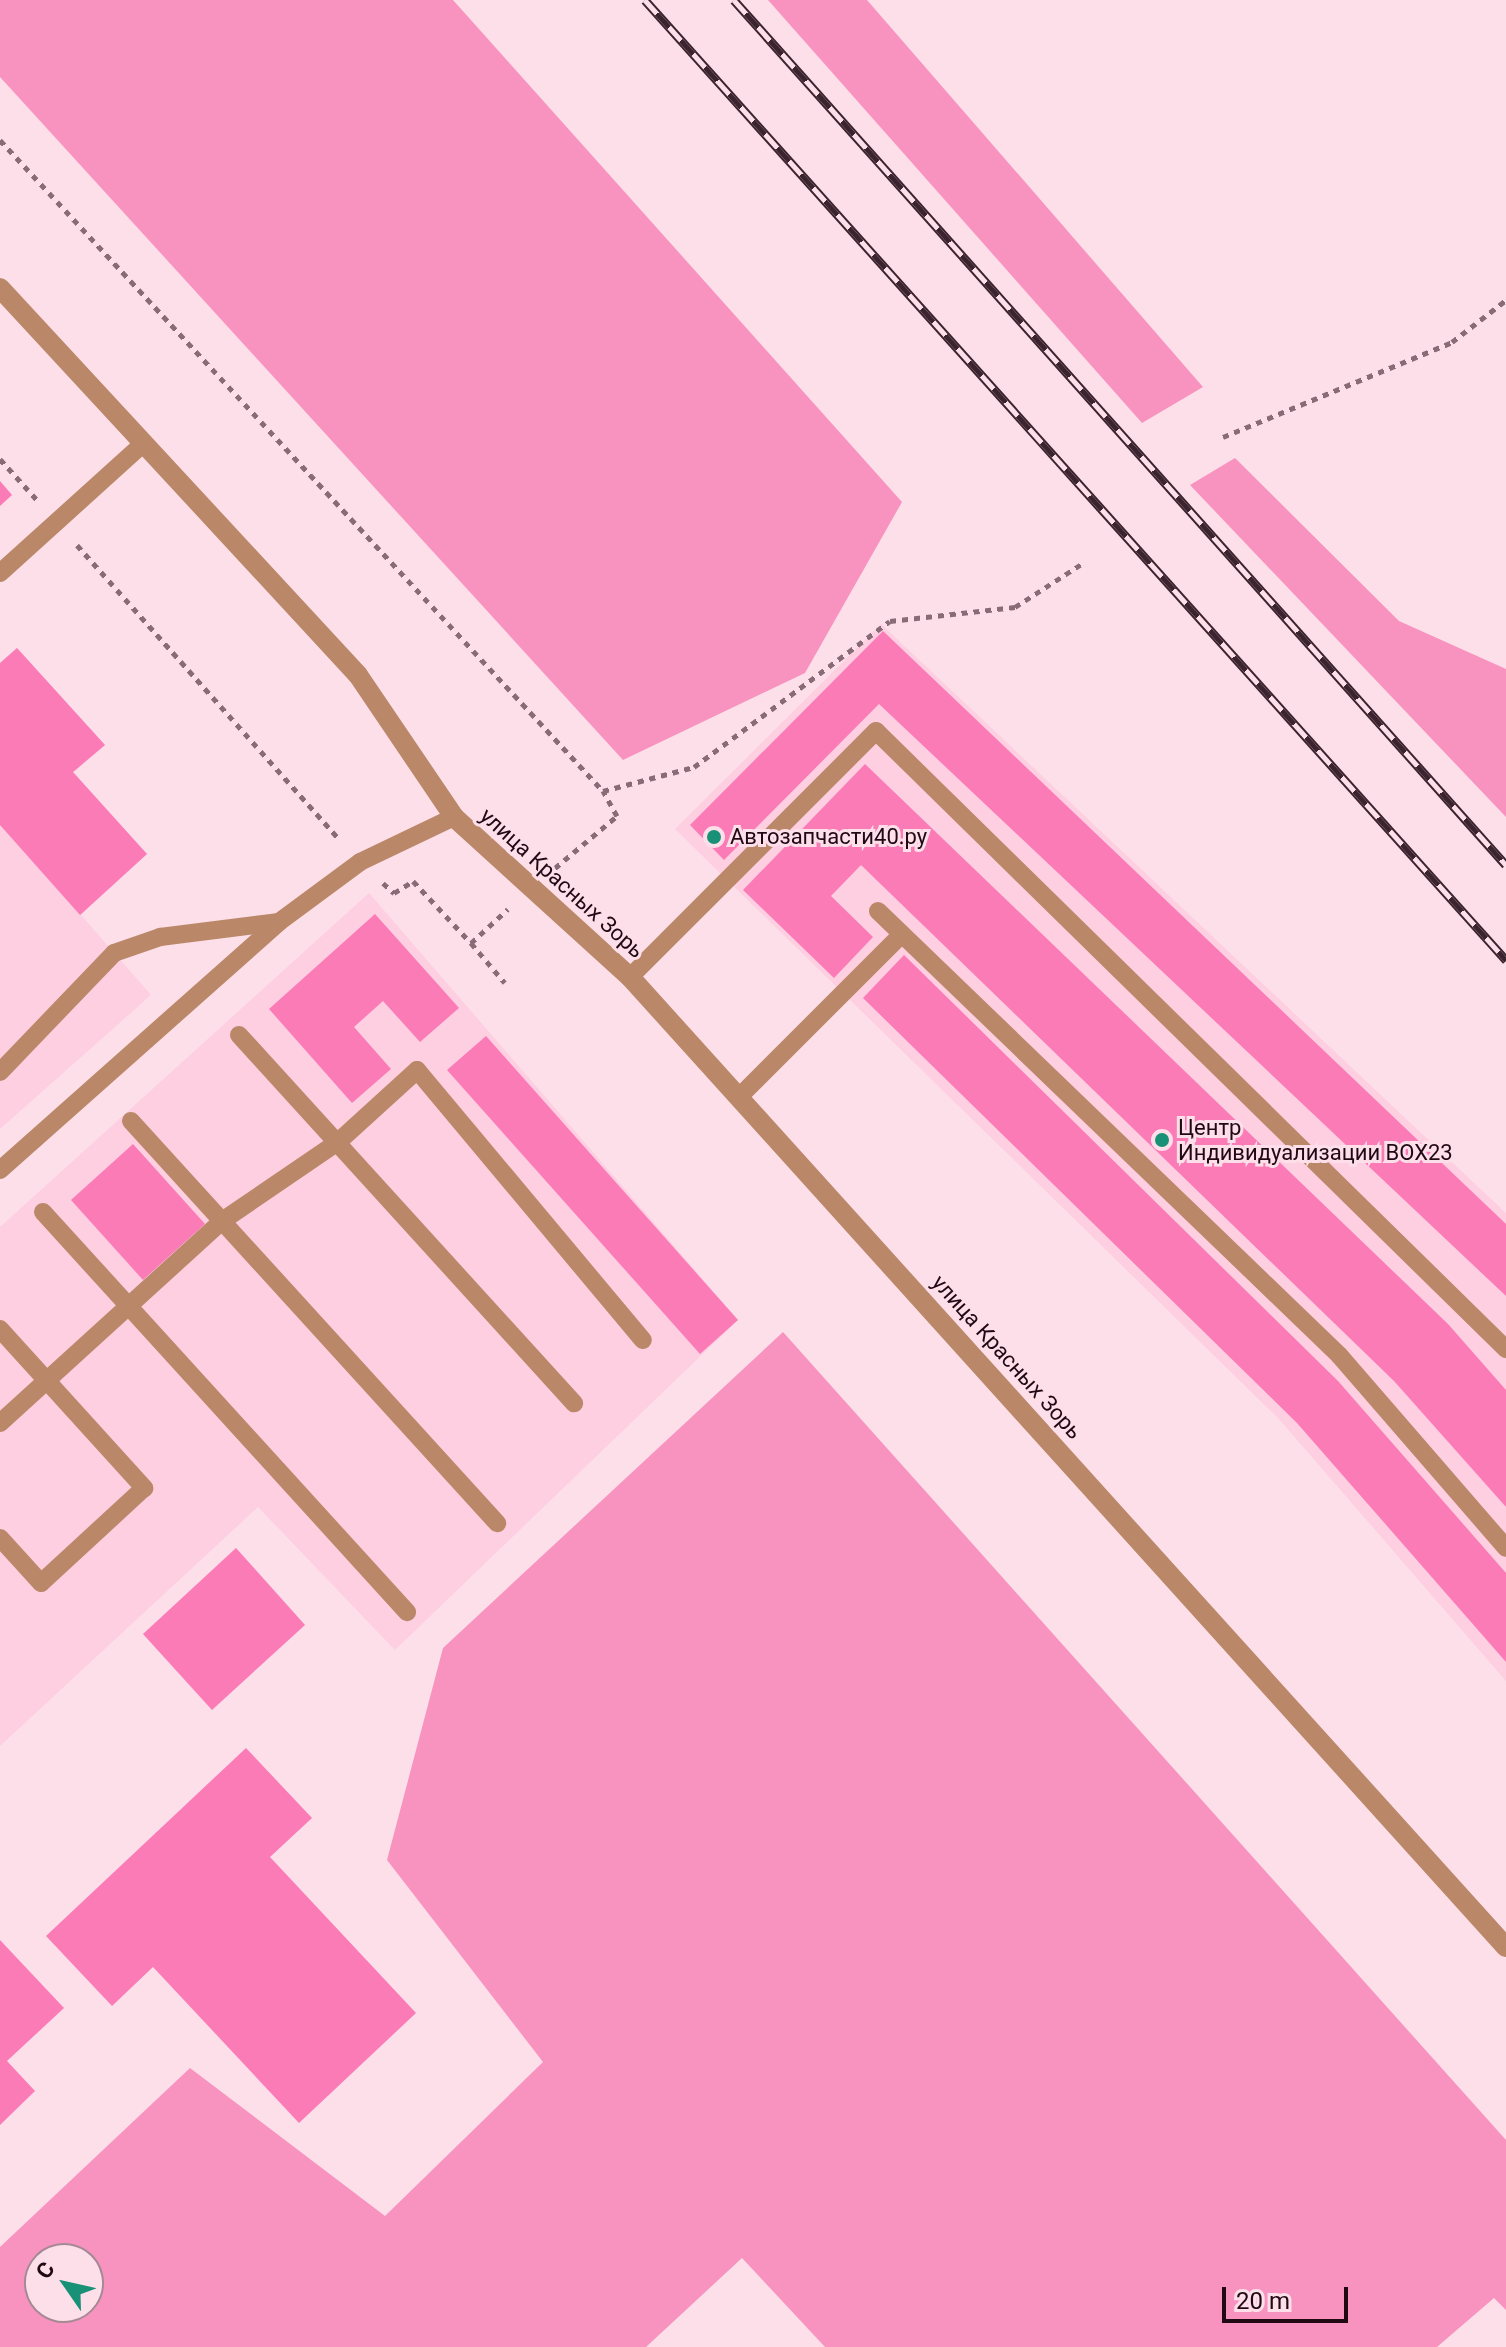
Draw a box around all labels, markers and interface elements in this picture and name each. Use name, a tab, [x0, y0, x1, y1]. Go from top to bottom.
street label: улица Красных Зорь	[475, 802, 649, 964]
place label: Автозапчасти40.ру	[730, 824, 927, 850]
marker: Автозапчасти40.ру	[705, 828, 723, 846]
place label: Центр Индивидуализации BOX23	[1178, 1114, 1453, 1166]
marker: Центр Индивидуализации BOX23	[1153, 1131, 1171, 1149]
street label: улица Красных Зорь	[926, 1270, 1088, 1444]
north arrow	[24, 2243, 104, 2323]
text: С	[31, 2257, 60, 2283]
scale bar	[1226, 2271, 1352, 2321]
text: 20 m	[1236, 2287, 1290, 2315]

